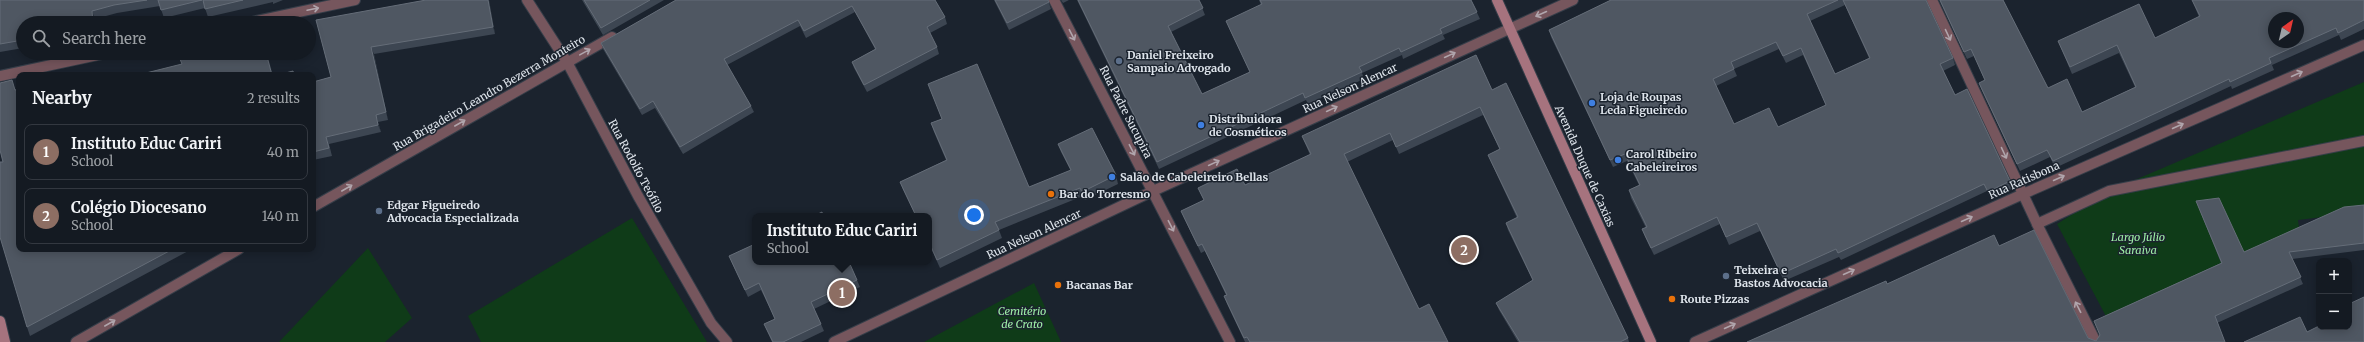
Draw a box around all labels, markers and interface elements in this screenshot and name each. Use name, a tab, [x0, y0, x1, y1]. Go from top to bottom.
one-way arrow	[306, 5, 319, 13]
one-way arrow	[1536, 11, 1548, 18]
north arrow	[2268, 12, 2304, 48]
search box	[16, 16, 316, 60]
icon: search	[30, 27, 52, 49]
one-way arrow	[1069, 28, 1077, 40]
text: Search here	[62, 29, 146, 48]
one-way arrow	[1945, 29, 1952, 41]
street label: Rua Brigadeiro Leandro Bezerra Monteiro	[391, 32, 588, 154]
one-way arrow	[579, 47, 591, 55]
place label: Daniel Freixeiro Sampaio Advogado	[1127, 48, 1231, 75]
one-way arrow	[1444, 51, 1456, 58]
marker: Daniel Freixeiro Sampaio Advogado	[1114, 56, 1124, 66]
street label: Rua Nelson Alencar	[1300, 60, 1400, 116]
street label: Rua Padre Sucupira	[1097, 63, 1155, 161]
one-way arrow	[2291, 70, 2303, 78]
text: Nearby	[32, 87, 92, 109]
text: 2 results	[247, 90, 300, 107]
place label: Loja de Roupas Leda Figueiredo	[1600, 90, 1687, 117]
marker: Loja de Roupas Leda Figueiredo	[1587, 98, 1597, 108]
street label: Avenida Duque de Caxias	[1551, 102, 1618, 229]
one-way arrow	[1326, 105, 1338, 112]
place label: Distribuidora de Cosméticos	[1209, 112, 1287, 139]
street label: Rua Rodolfo Teófilo	[605, 117, 667, 216]
one-way arrow	[454, 119, 466, 127]
marker: Distribuidora de Cosméticos	[1196, 120, 1206, 130]
one-way arrow	[2171, 122, 2183, 129]
text: Instituto Educ Cariri	[71, 134, 222, 153]
text: 1	[43, 144, 49, 161]
text: 40 m	[267, 144, 299, 161]
one-way arrow	[1129, 144, 1136, 156]
place label: Carol Ribeiro Cabeleireiros	[1626, 147, 1697, 174]
one-way arrow	[2001, 147, 2008, 159]
text: School	[71, 153, 113, 170]
marker: Carol Ribeiro Cabeleireiros	[1613, 155, 1623, 165]
street label: Rua Ratisbona	[1986, 158, 2062, 202]
one-way arrow	[1208, 159, 1220, 166]
place label: Salão de Cabeleireiro Bellas	[1120, 170, 1268, 184]
marker: Salão de Cabeleireiro Bellas	[1107, 172, 1117, 182]
one-way arrow	[2052, 174, 2064, 181]
one-way arrow	[341, 183, 353, 191]
place label: Bar do Torresmo	[1059, 187, 1151, 201]
marker: Bar do Torresmo	[1046, 189, 1056, 199]
text: Colégio Diocesano	[71, 198, 207, 217]
place label: Edgar Figueiredo Advocacia Especializada	[386, 198, 519, 225]
your location	[964, 205, 984, 225]
marker: Edgar Figueiredo Advocacia Especializada	[374, 206, 384, 216]
street label: Rua Nelson Alencar	[984, 206, 1084, 262]
text: 2	[42, 208, 50, 225]
text: 140 m	[262, 208, 299, 225]
popup	[752, 213, 932, 265]
one-way arrow	[1961, 215, 1973, 222]
text: School	[71, 217, 113, 234]
one-way arrow	[1168, 220, 1175, 232]
text: Instituto Educ Cariri	[767, 221, 917, 240]
park label: Largo Júlio Saraiva	[2111, 230, 2165, 257]
pin: 2	[1451, 235, 1477, 265]
text: School	[767, 240, 809, 257]
map controls	[2316, 258, 2352, 330]
button: +	[2316, 258, 2352, 294]
place label: Teixeira e Bastos Advocacia	[1734, 263, 1828, 290]
one-way arrow	[1842, 268, 1854, 275]
marker: Teixeira e Bastos Advocacia	[1721, 271, 1731, 281]
pin: 1	[829, 278, 855, 308]
place label: Bacanas Bar	[1066, 278, 1133, 292]
marker: Bacanas Bar	[1053, 280, 1063, 290]
place label: Route Pizzas	[1680, 292, 1750, 306]
marker: Route Pizzas	[1667, 294, 1677, 304]
button: −	[2316, 294, 2352, 330]
one-way arrow	[2074, 301, 2081, 313]
park label: Cemitério de Crato	[998, 304, 1046, 331]
one-way arrow	[104, 318, 116, 326]
one-way arrow	[1724, 322, 1736, 329]

